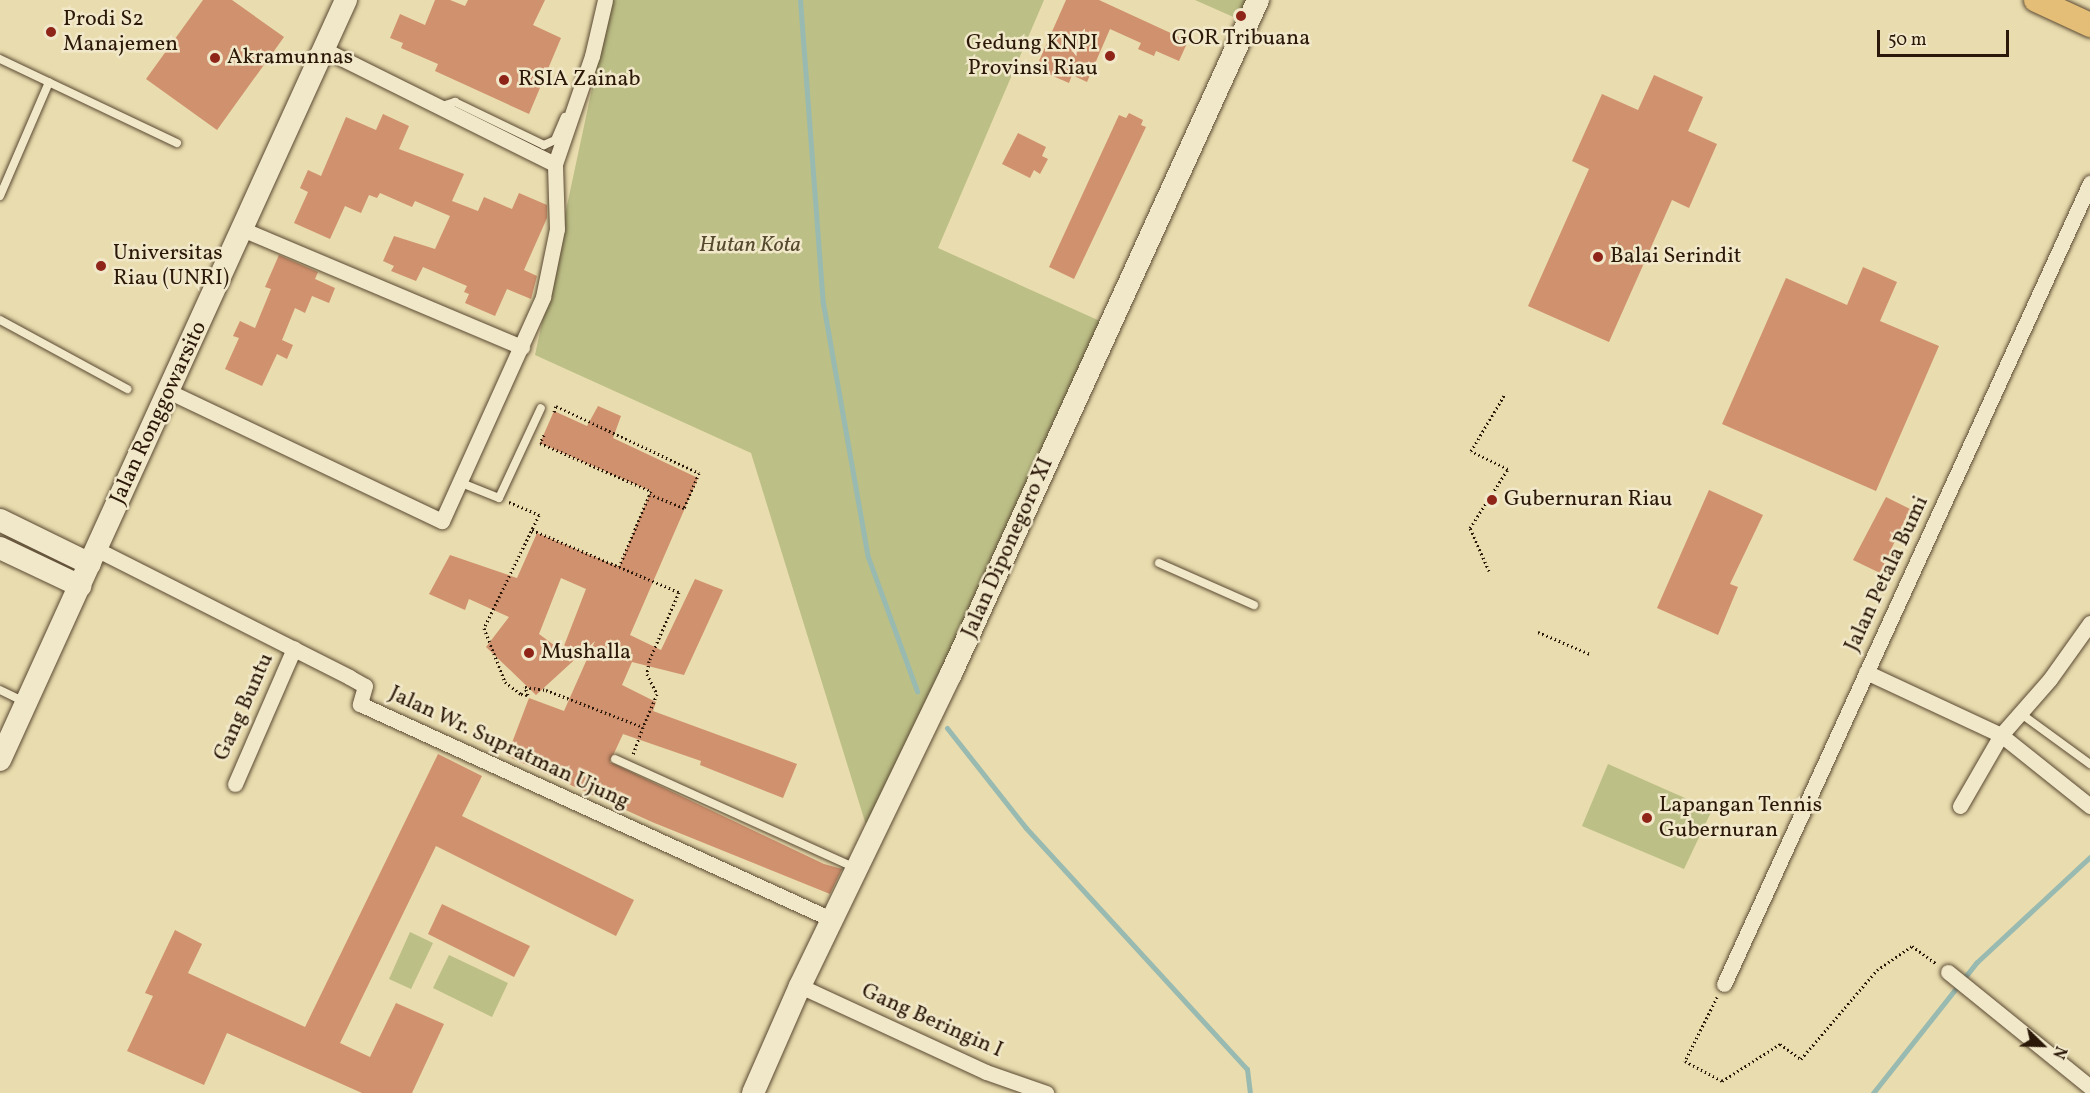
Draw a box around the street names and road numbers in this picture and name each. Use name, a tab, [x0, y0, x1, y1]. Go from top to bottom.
street label: Jalan Ronggowarsito	[105, 317, 213, 509]
street label: Jalan Diponegoro XI	[956, 454, 1060, 642]
street label: Jalan Petala Bumi	[1839, 492, 1935, 656]
street label: Gang Buntu	[209, 649, 279, 765]
street label: Jalan Wr. Supratman Ujung	[384, 681, 634, 815]
street label: Gang Beringin I	[857, 978, 1007, 1064]

